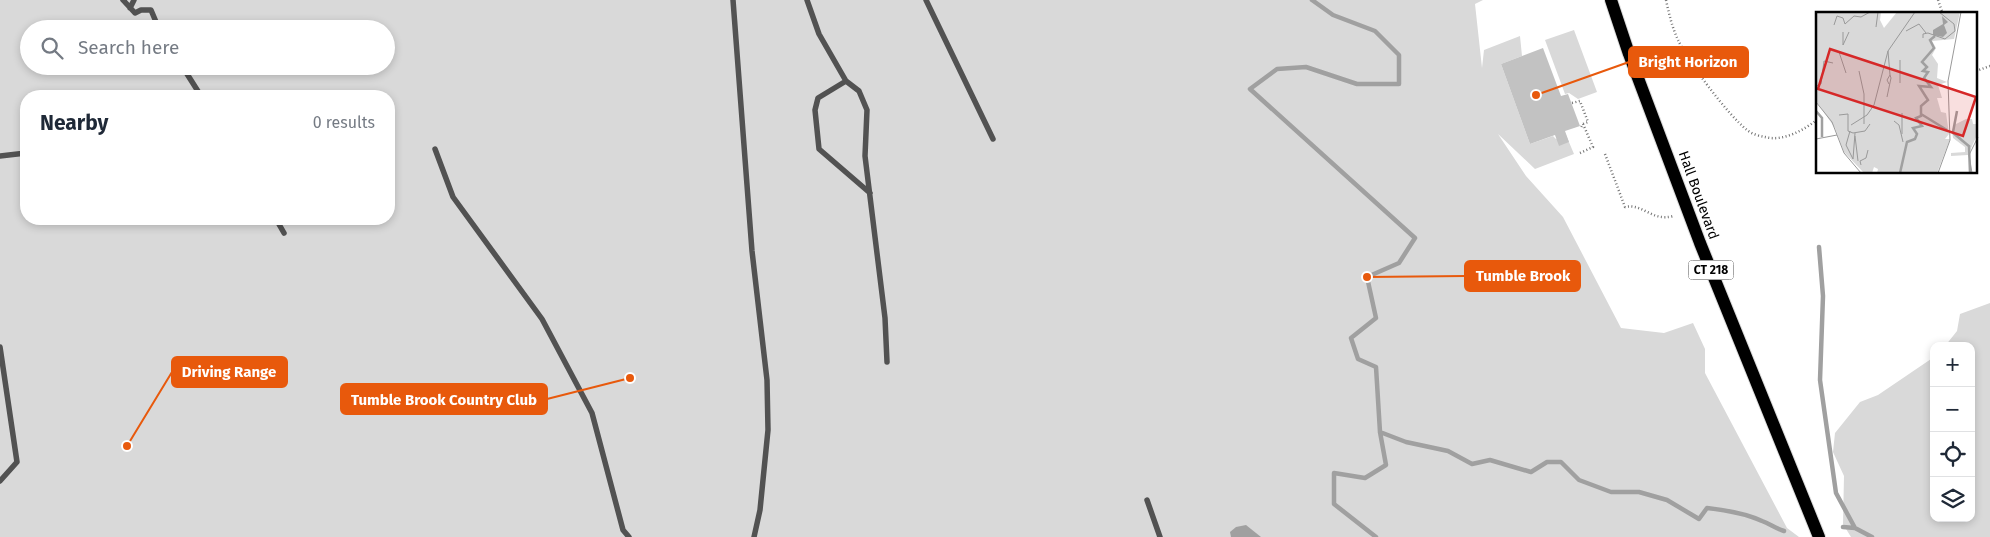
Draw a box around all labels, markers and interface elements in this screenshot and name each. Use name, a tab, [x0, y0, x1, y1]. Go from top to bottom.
inset map	[1816, 12, 1978, 174]
search box	[20, 20, 395, 75]
icon: search	[38, 34, 66, 62]
text: Search here	[78, 36, 179, 59]
callout: Bright Horizon	[1629, 47, 1748, 77]
text: Bright Horizon	[1639, 53, 1737, 71]
text: Nearby	[40, 110, 108, 136]
text: 0 results	[313, 113, 375, 132]
street label: Hall Boulevard	[1675, 149, 1722, 242]
road number: CT 218	[1688, 260, 1734, 280]
callout: Tumble Brook	[1465, 261, 1580, 291]
text: Tumble Brook	[1476, 267, 1571, 285]
map controls	[1930, 342, 1975, 522]
button: +	[1930, 342, 1975, 387]
callout: Driving Range	[172, 357, 287, 387]
text: Driving Range	[182, 363, 276, 381]
callout: Tumble Brook Country Club	[341, 384, 547, 414]
button: −	[1930, 387, 1975, 432]
text: Tumble Brook Country Club	[351, 391, 537, 409]
button: locate	[1930, 432, 1975, 477]
button: layers	[1930, 477, 1975, 522]

